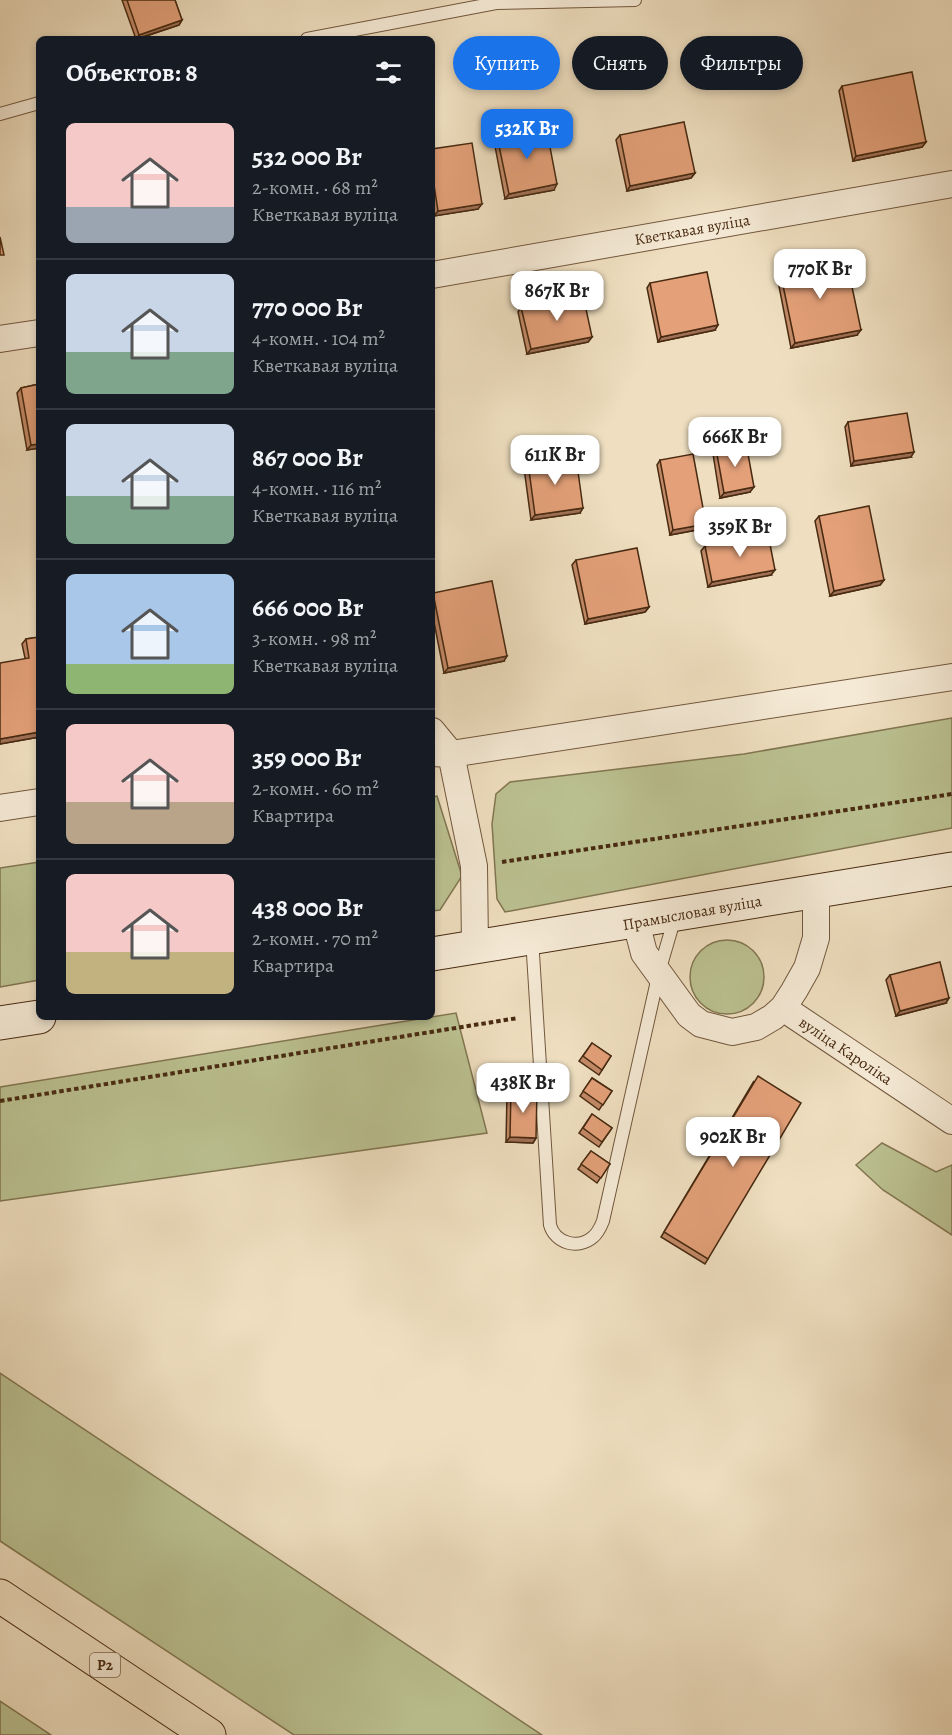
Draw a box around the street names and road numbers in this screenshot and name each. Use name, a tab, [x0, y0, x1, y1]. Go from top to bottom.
street label: Кветкавая вуліца	[633, 209, 752, 251]
street label: Прамысловая вуліца	[621, 890, 764, 936]
street label: вуліца Кароліка	[794, 1011, 897, 1091]
road number: Р2	[90, 1653, 120, 1677]

